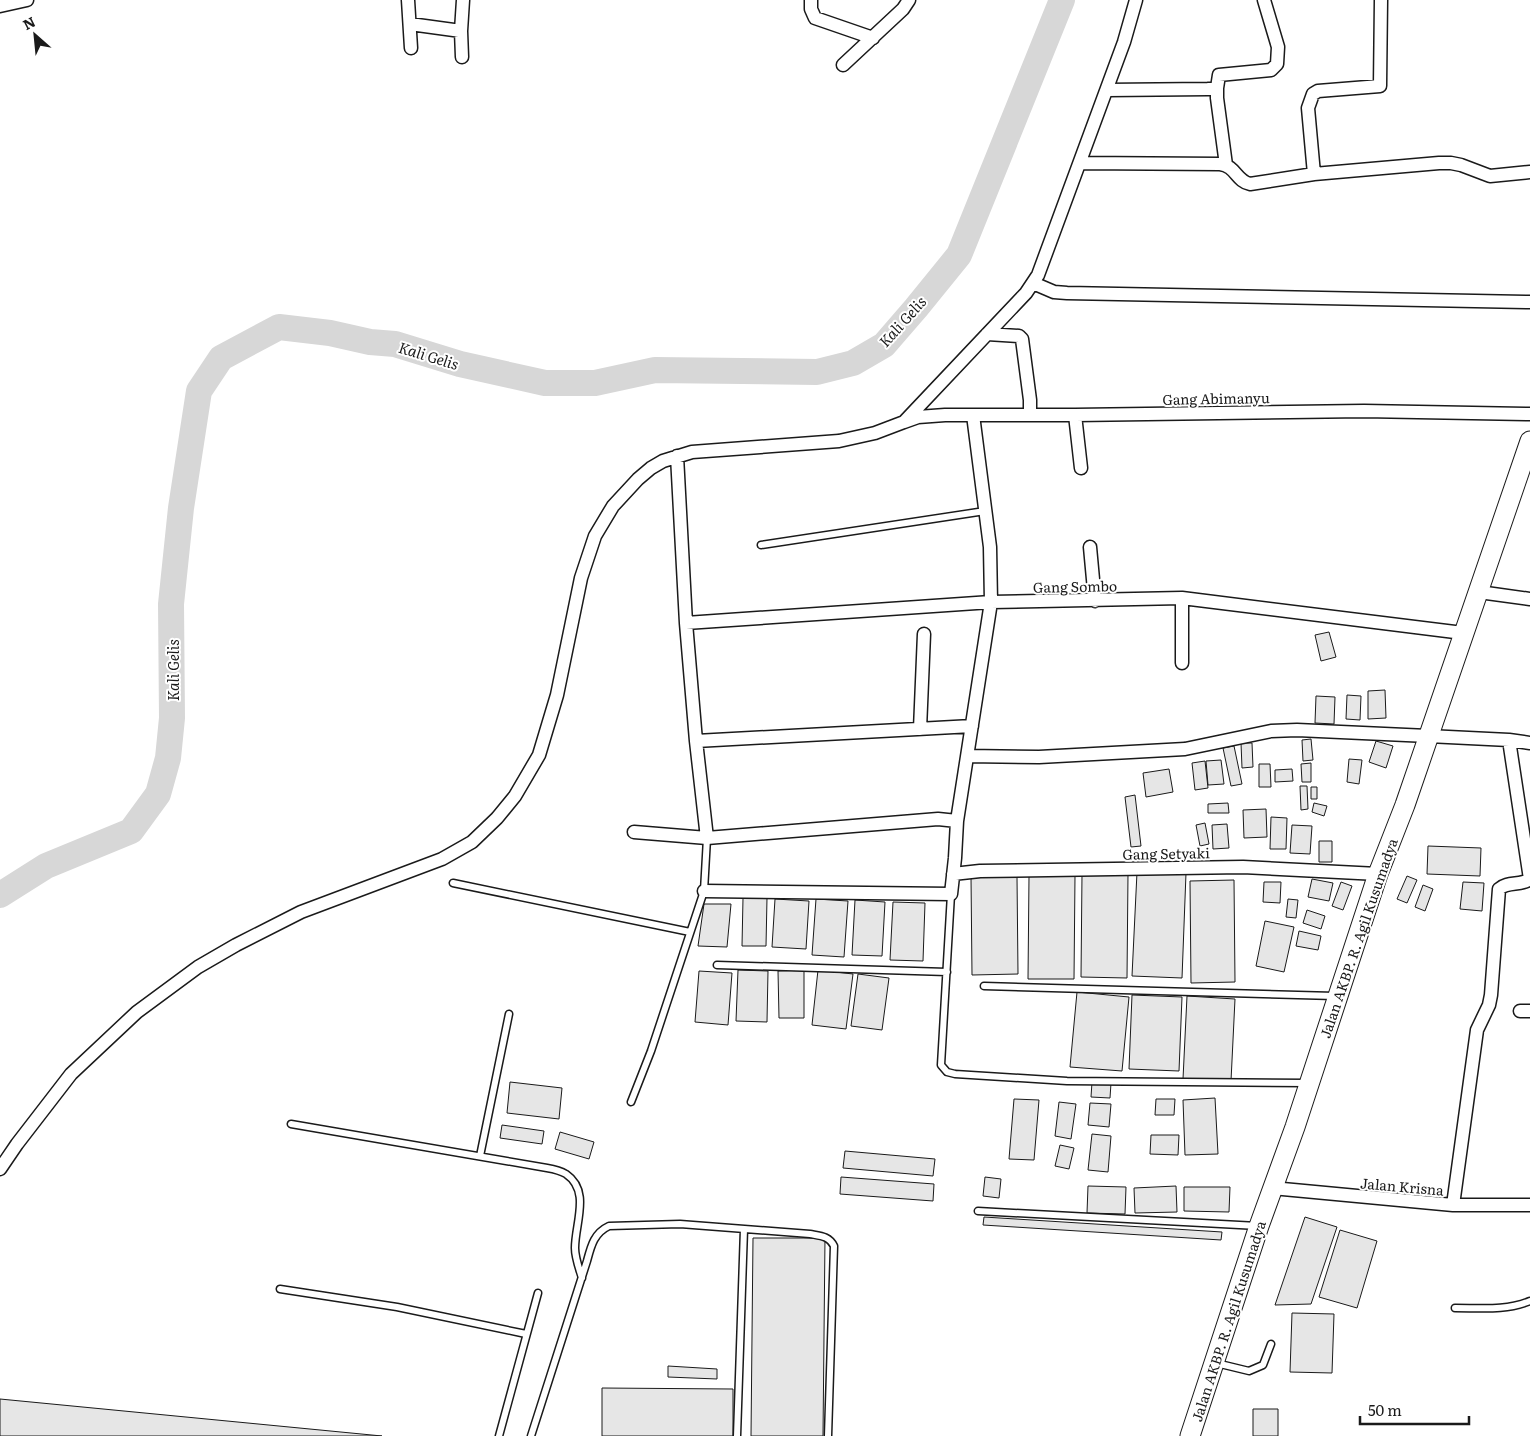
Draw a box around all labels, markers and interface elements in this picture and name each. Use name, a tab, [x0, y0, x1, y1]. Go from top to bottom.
north arrow	[10, 10, 60, 60]
text: N	[19, 11, 39, 34]
water label: Kali Gelis	[873, 290, 931, 352]
water label: Kali Gelis	[396, 335, 462, 375]
street label: Gang Abimanyu	[1162, 387, 1270, 409]
street label: Gang Sombo	[1033, 575, 1117, 597]
water label: Kali Gelis	[161, 639, 184, 701]
street label: Jalan AKBP. R. Agil Kusumadya	[1314, 835, 1402, 1041]
street label: Gang Setyaki	[1122, 842, 1210, 864]
street label: Jalan Krisna	[1359, 1172, 1445, 1200]
street label: Jalan AKBP. R. Agil Kusumadya	[1186, 1217, 1270, 1424]
scale bar	[1360, 1394, 1469, 1426]
text: 50 m	[1368, 1398, 1402, 1421]

